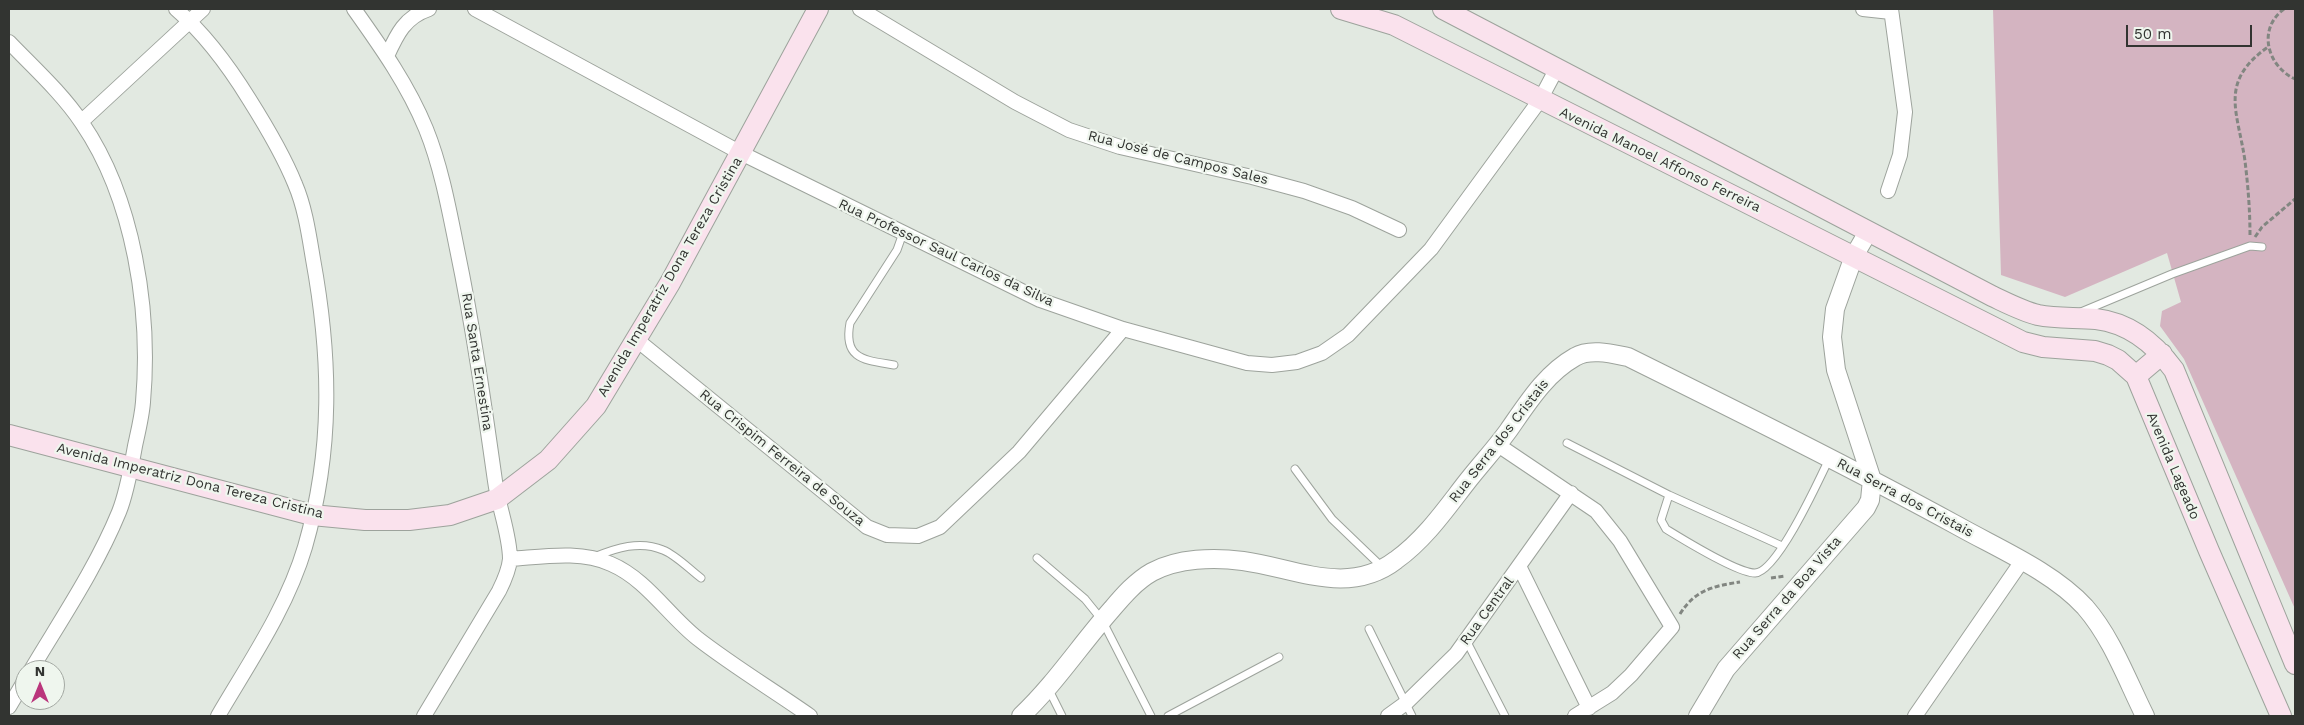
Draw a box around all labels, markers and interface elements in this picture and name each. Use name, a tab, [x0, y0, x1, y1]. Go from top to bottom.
scale bar	[2129, 15, 2255, 47]
text: 50 m	[2134, 25, 2171, 43]
street label: Avenida Manoel Affonso Ferreira	[1557, 104, 1763, 216]
street label: Rua José de Campos Sales	[1086, 127, 1270, 189]
street label: Avenida Imperatriz Dona Tereza Cristina	[594, 154, 746, 400]
street label: Rua Professor Saul Carlos da Silva	[836, 196, 1056, 310]
street label: Rua Santa Ernestina	[458, 292, 496, 432]
street label: Rua Serra dos Cristais	[1446, 376, 1552, 506]
street label: Rua Crispim Ferreira de Souza	[696, 386, 868, 530]
street label: Avenida Lageado	[2143, 410, 2203, 522]
street label: Avenida Imperatriz Dona Tereza Cristina	[55, 440, 325, 522]
street label: Rua Serra dos Cristais	[1834, 455, 1976, 541]
street label: Rua Serra da Boa Vista	[1729, 533, 1845, 663]
street label: Rua Central	[1457, 574, 1517, 648]
north arrow	[15, 660, 65, 710]
text: N	[35, 663, 45, 679]

